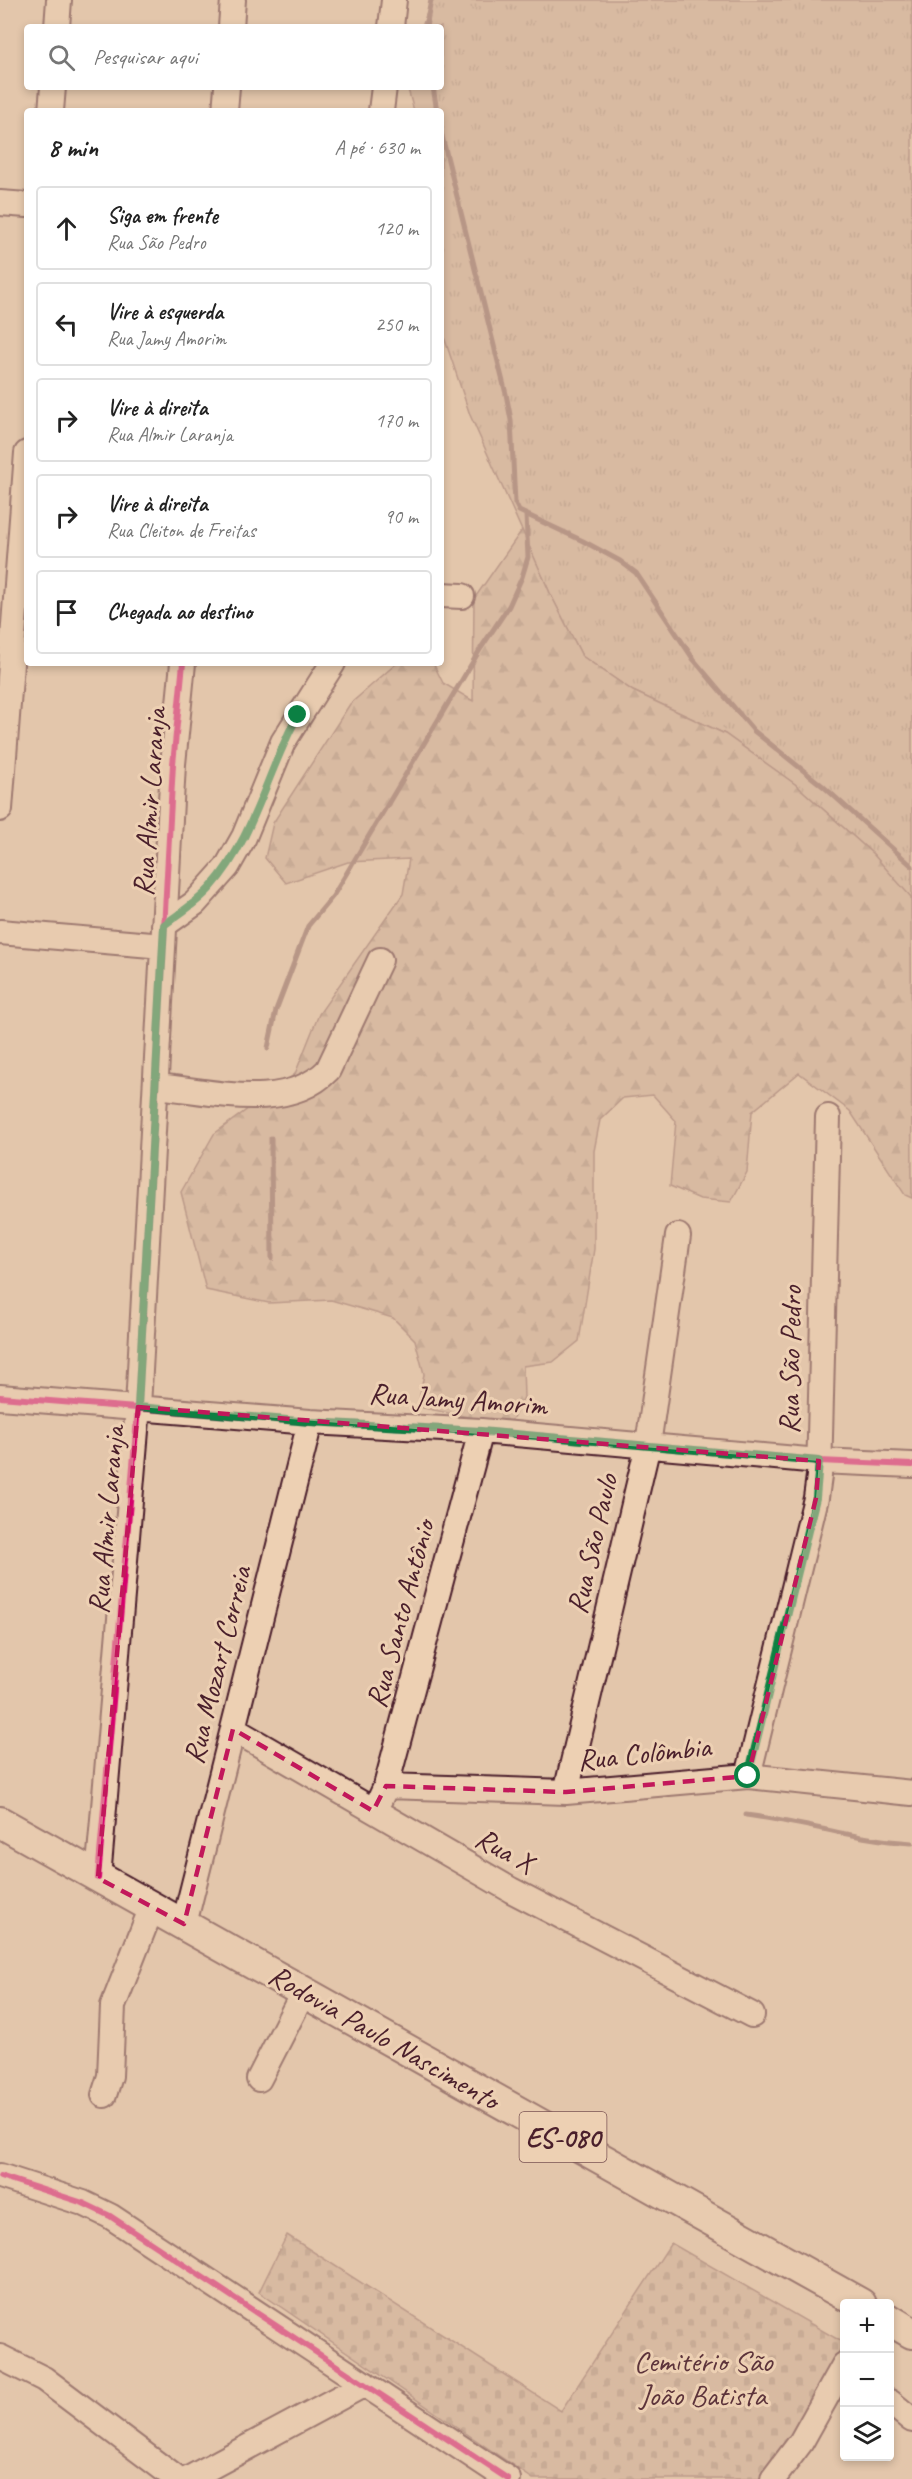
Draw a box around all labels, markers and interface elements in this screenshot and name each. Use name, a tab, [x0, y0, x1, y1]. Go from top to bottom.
search box	[24, 24, 444, 90]
icon: search	[45, 41, 78, 74]
text: Pesquisar aqui	[93, 43, 198, 71]
text: 8 min	[48, 131, 98, 164]
text: A pé · 630 m	[335, 135, 420, 160]
text: Siga em frente	[107, 202, 218, 230]
icon: ahead	[50, 212, 83, 245]
text: 120 m	[375, 216, 418, 241]
text: Rua São Pedro	[107, 230, 206, 255]
text: Vire à esquerda	[107, 298, 223, 326]
icon: left	[50, 308, 83, 341]
text: 250 m	[375, 312, 418, 337]
text: Rua Jamy Amorim	[107, 326, 226, 351]
text: Vire à direita	[107, 394, 207, 422]
icon: right	[50, 404, 83, 437]
text: 170 m	[375, 408, 418, 433]
text: Rua Almir Laranja	[107, 422, 233, 447]
text: Vire à direita	[107, 490, 207, 518]
icon: right	[50, 500, 83, 533]
text: 90 m	[384, 504, 418, 529]
text: Rua Cleiton de Freitas	[107, 518, 256, 543]
icon: arrive	[50, 596, 83, 629]
text: Chegada ao destino	[107, 598, 252, 626]
route end	[284, 701, 310, 727]
street label: Rua Almir Laranja	[123, 704, 175, 897]
street label: Rua São Pedro	[770, 1284, 810, 1434]
street label: Rua Jamy Amorim	[368, 1374, 550, 1424]
street label: Rua Almir Laranja	[79, 1422, 133, 1616]
street label: Rua São Paulo	[557, 1469, 627, 1618]
street label: Rua Santo Antônio	[357, 1513, 444, 1712]
street label: Rua Mozart Correia	[174, 1560, 260, 1768]
street label: Rua Colômbia	[575, 1727, 714, 1779]
route start	[734, 1762, 760, 1788]
street label: Rua X	[469, 1819, 543, 1883]
street label: Rodovia Paulo Nascimento	[262, 1956, 509, 2120]
road number: ES-080	[520, 2112, 606, 2162]
map controls	[840, 2299, 894, 2461]
button: +	[840, 2299, 894, 2353]
park label: Cemitério São João Batista	[634, 2342, 774, 2414]
button: −	[840, 2353, 894, 2407]
button: layers	[840, 2407, 894, 2461]

